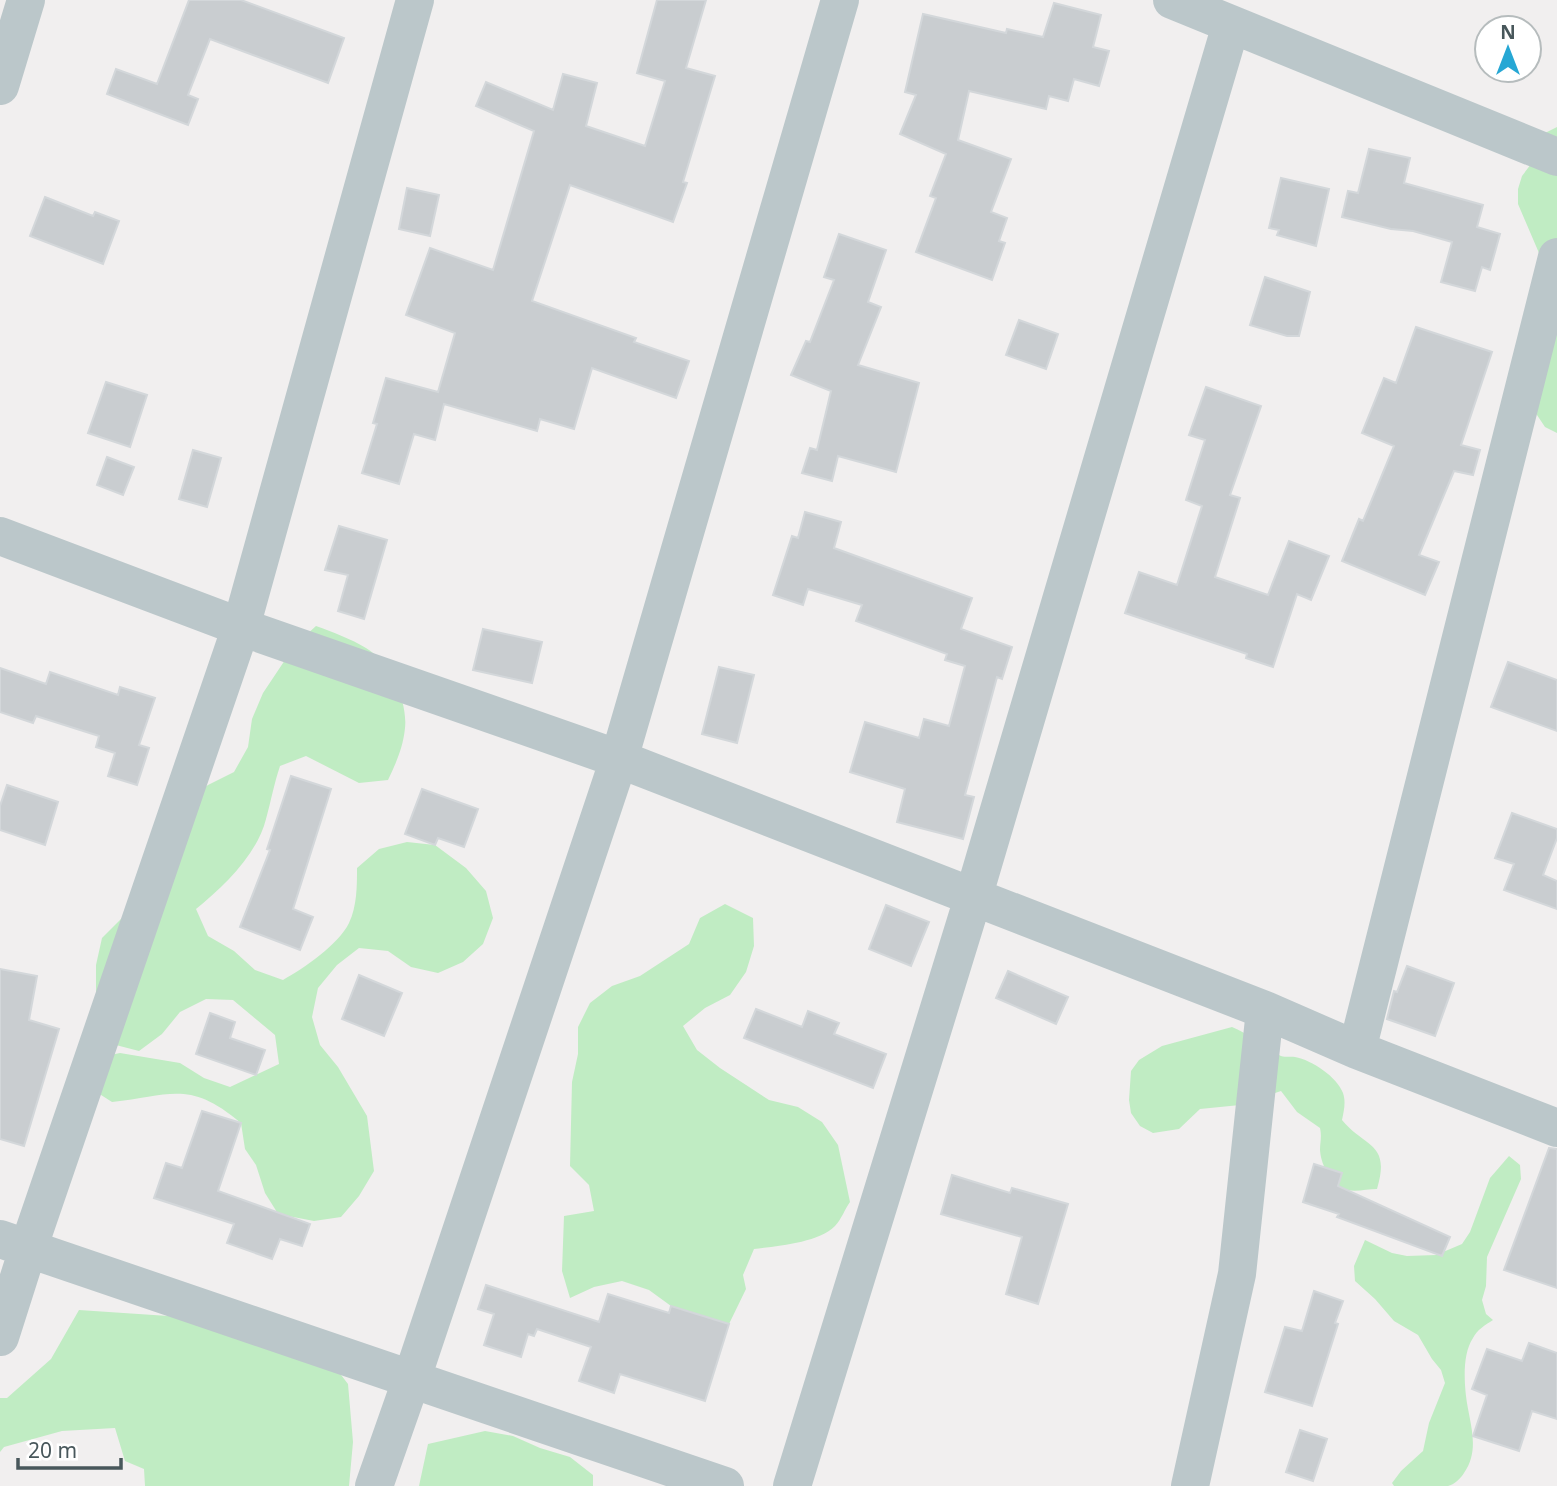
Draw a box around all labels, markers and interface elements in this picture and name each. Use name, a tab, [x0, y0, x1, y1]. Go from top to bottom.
north arrow	[1473, 14, 1543, 84]
text: N	[1500, 19, 1516, 45]
scale bar	[18, 1426, 121, 1470]
text: 20 m	[28, 1436, 77, 1464]

